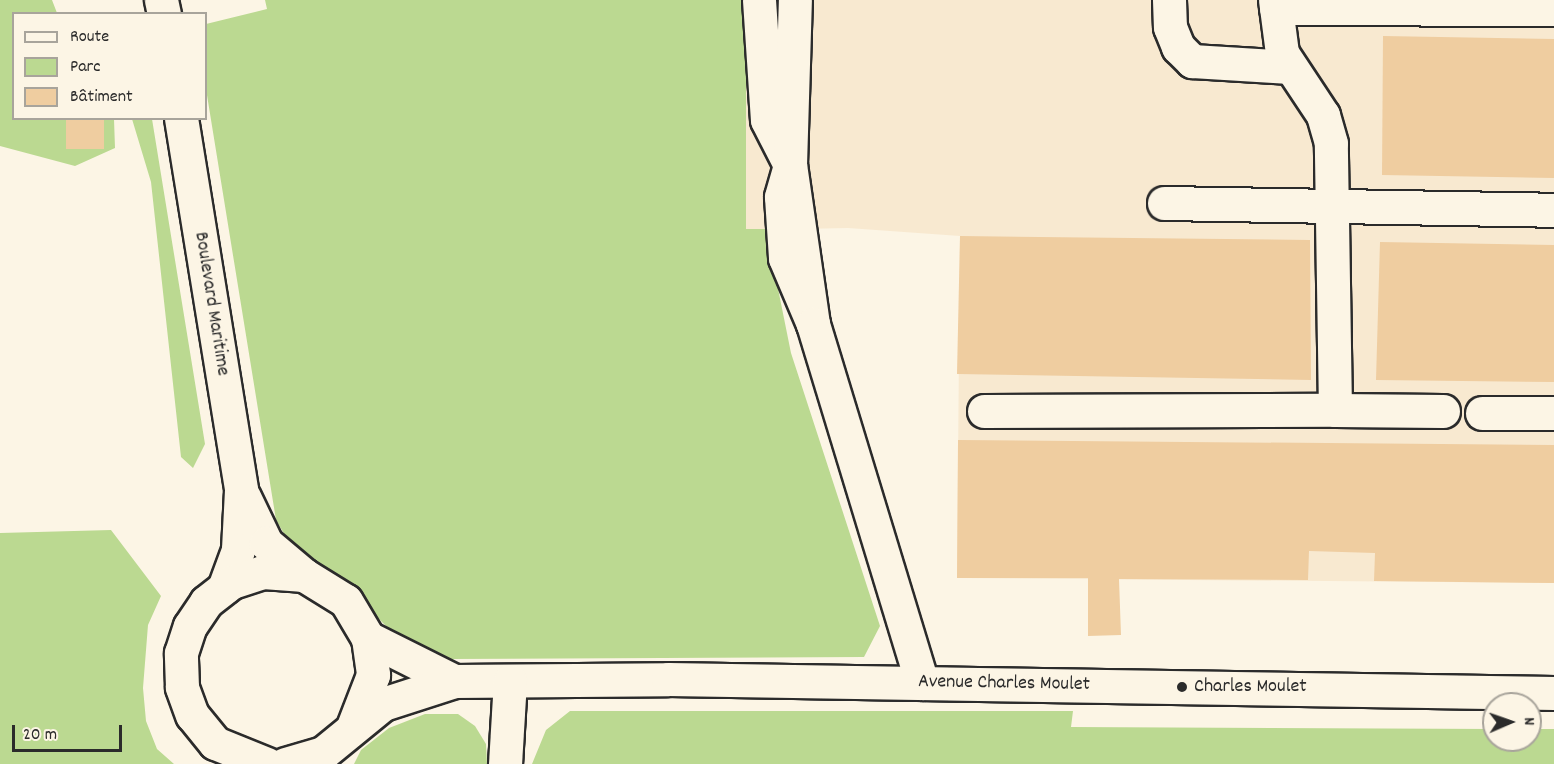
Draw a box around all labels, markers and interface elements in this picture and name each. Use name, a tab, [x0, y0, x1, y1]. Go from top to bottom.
legend	[12, 12, 207, 120]
text: Route	[70, 25, 109, 50]
text: Parc	[70, 55, 101, 80]
text: Bâtiment	[70, 85, 133, 110]
street label: Boulevard Maritime	[188, 230, 234, 378]
street label: Avenue Charles Moulet	[918, 671, 1090, 697]
place label: Charles Moulet	[1194, 675, 1307, 699]
marker: Charles Moulet	[1175, 680, 1189, 694]
north arrow	[1482, 692, 1542, 752]
scale bar	[15, 713, 124, 751]
text: N	[1517, 717, 1540, 726]
text: 20 m	[23, 723, 57, 748]

